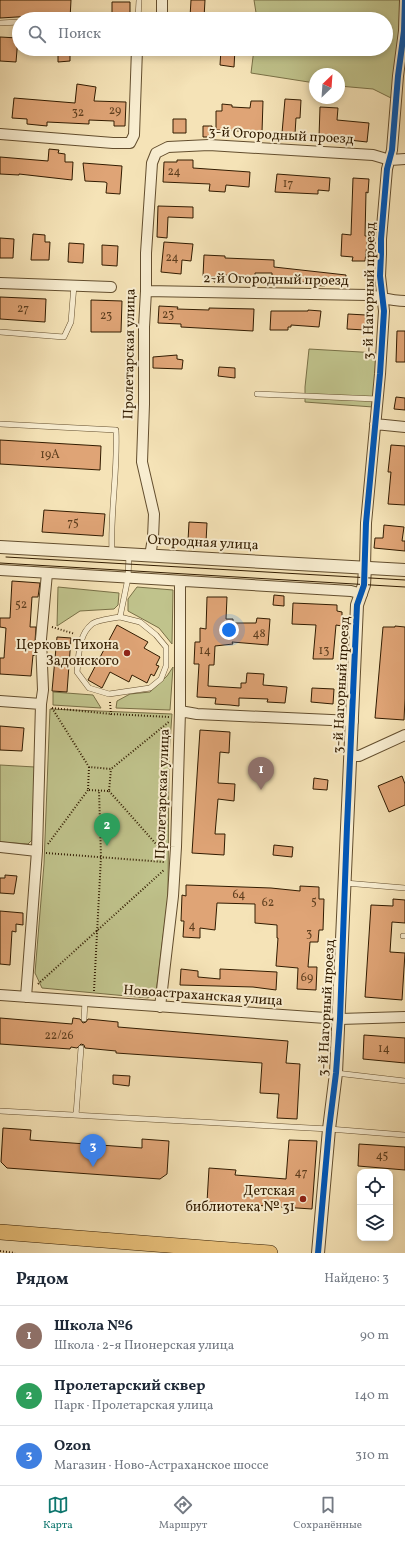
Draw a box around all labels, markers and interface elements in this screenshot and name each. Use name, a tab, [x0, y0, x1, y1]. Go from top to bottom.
search box	[12, 12, 393, 56]
icon: search	[26, 23, 48, 45]
text: Поиск	[58, 24, 101, 45]
north arrow	[309, 68, 345, 104]
house number: 29	[109, 103, 121, 119]
house number: 32	[72, 105, 84, 121]
street label: 3-й Огородный проезд	[208, 123, 354, 149]
house number: 24	[167, 164, 181, 180]
house number: 17	[283, 176, 293, 192]
street label: 3-й Нагорный проезд	[359, 222, 381, 360]
house number: 24	[165, 250, 179, 266]
street label: 2-й Огородный проезд	[203, 269, 349, 291]
street label: Пролетарская улица	[119, 288, 141, 420]
house number: 27	[17, 301, 29, 317]
house number: 23	[162, 307, 174, 323]
house number: 23	[100, 308, 112, 324]
house number: 19А	[40, 447, 60, 463]
house number: 75	[67, 515, 79, 531]
street label: Огородная улица	[147, 531, 259, 555]
house number: 52	[15, 597, 27, 613]
street label: 3-й Нагорный проезд	[329, 616, 355, 754]
your location	[219, 620, 239, 640]
house number: 48	[252, 626, 266, 642]
place label: Церковь Тихона Задонского	[16, 636, 119, 671]
house number: 14	[199, 643, 211, 659]
house number: 13	[319, 643, 329, 659]
marker: Церковь Тихона Задонского	[122, 648, 132, 658]
street label: Пролетарская улица	[151, 728, 175, 860]
pin: 1	[248, 757, 274, 790]
pin: 2	[94, 813, 120, 846]
house number: 64	[233, 887, 245, 903]
house number: 5	[311, 894, 317, 910]
house number: 62	[262, 895, 274, 911]
house number: 4	[188, 918, 196, 934]
house number: 3	[306, 926, 312, 942]
street label: 3-й Нагорный проезд	[314, 939, 340, 1077]
house number: 69	[301, 970, 313, 986]
street label: Новоастраханская улица	[123, 981, 283, 1011]
house number: 22/26	[44, 1028, 74, 1044]
house number: 14	[378, 1041, 390, 1057]
pin: 3	[80, 1134, 106, 1167]
house number: 45	[376, 1148, 389, 1164]
house number: 47	[295, 1165, 308, 1181]
map controls	[357, 1169, 393, 1241]
button: locate	[357, 1169, 393, 1205]
place label: Детская библиотека № 31	[185, 1182, 295, 1217]
marker: Детская библиотека № 31	[298, 1194, 308, 1204]
button: layers	[357, 1205, 393, 1241]
text: Рядом	[16, 1268, 69, 1291]
text: Найдено: 3	[324, 1270, 389, 1288]
text: Школа №6	[54, 1316, 133, 1337]
text: 1	[26, 1327, 32, 1345]
text: 90 m	[360, 1327, 389, 1345]
text: Школа · 2-я Пионерская улица	[54, 1337, 234, 1355]
text: Пролетарский сквер	[54, 1376, 206, 1397]
text: 2	[26, 1387, 32, 1405]
text: 140 m	[355, 1387, 389, 1405]
text: Парк · Пролетарская улица	[54, 1397, 214, 1415]
text: Ozon	[54, 1436, 91, 1457]
text: 3	[26, 1447, 32, 1465]
text: 310 m	[355, 1447, 389, 1465]
text: Магазин · Ново-Астраханское шоссе	[54, 1457, 269, 1475]
tab: Карта	[43, 1494, 73, 1533]
tab: Маршрут	[159, 1494, 207, 1533]
tab: Сохранённые	[293, 1494, 362, 1533]

